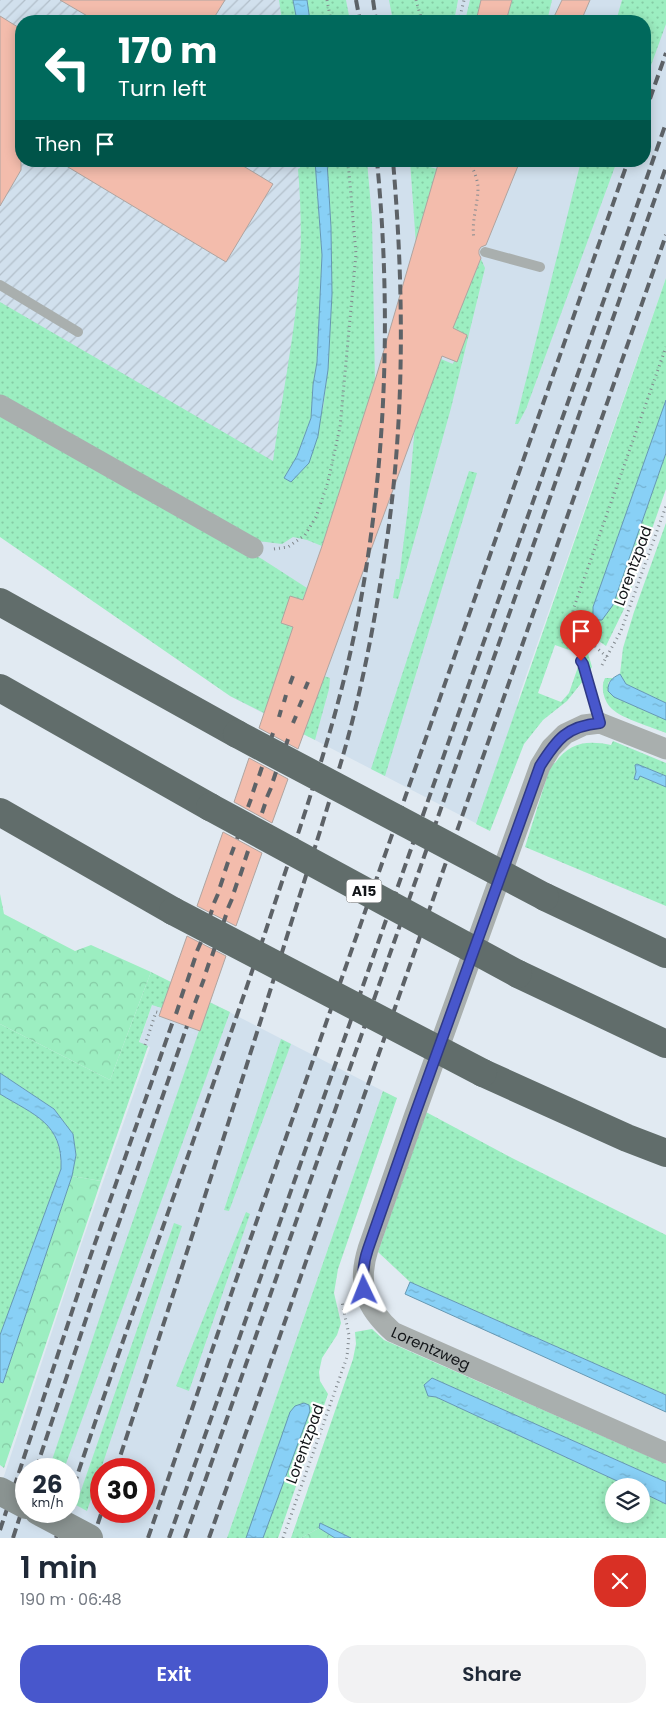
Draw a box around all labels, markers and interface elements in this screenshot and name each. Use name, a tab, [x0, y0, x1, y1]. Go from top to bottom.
text: 170 m	[118, 26, 217, 75]
icon: left	[35, 35, 100, 100]
text: Turn left	[118, 73, 206, 104]
icon: arrive	[91, 130, 119, 158]
text: Then	[35, 131, 81, 158]
street label: Lorentzpad	[608, 523, 657, 609]
pin	[560, 610, 602, 661]
icon: arrive	[567, 617, 595, 645]
road number: A15	[346, 879, 382, 902]
position arrow	[337, 1263, 389, 1315]
street label: Lorentzweg	[388, 1321, 474, 1375]
street label: Lorentzpad	[280, 1401, 329, 1487]
speed limit sign: 30	[90, 1458, 155, 1523]
text: 26	[32, 1467, 63, 1502]
map controls	[605, 1478, 650, 1523]
button: layers	[605, 1478, 650, 1523]
text: km/h	[32, 1494, 63, 1511]
text: 1 min	[20, 1546, 98, 1589]
button: close	[594, 1555, 646, 1607]
text: 190 m · 06:48	[20, 1588, 122, 1611]
button: Exit	[20, 1645, 328, 1703]
button: Share	[338, 1645, 646, 1703]

